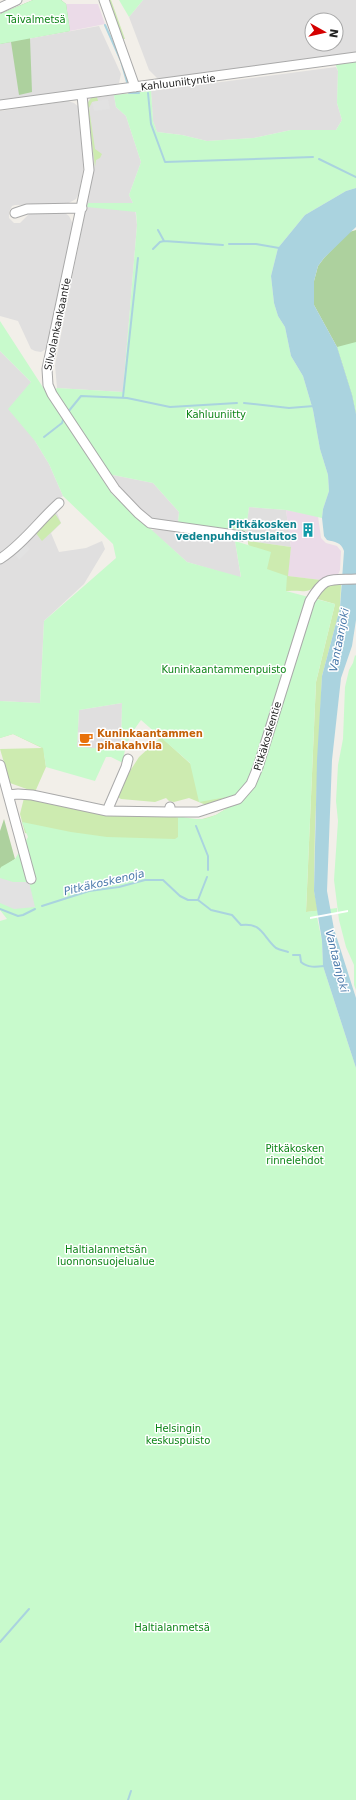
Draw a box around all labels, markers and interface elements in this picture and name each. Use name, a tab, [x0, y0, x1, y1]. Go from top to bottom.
north arrow	[304, 12, 344, 52]
park label: Taivalmetsä	[5, 14, 66, 25]
text: N	[326, 28, 340, 39]
street label: Kahluuniityntie	[140, 72, 216, 93]
street label: Silvolankankaantie	[42, 277, 73, 371]
park label: Kahluuniitty	[186, 409, 246, 420]
place label: Pitkäkosken vedenpuhdistuslaitos	[176, 519, 297, 542]
building icon: Pitkäkosken vedenpuhdistuslaitos	[300, 522, 316, 538]
water label: Vantaanjoki	[327, 607, 352, 673]
park label: Kuninkaantammenpuisto	[162, 664, 286, 675]
street label: Pitkäkoskentie	[252, 700, 283, 772]
place label: Kuninkaantammen pihakahvila	[97, 728, 203, 751]
cafe icon: Kuninkaantammen pihakahvila	[78, 731, 94, 747]
water label: Pitkäkoskenoja	[62, 867, 146, 898]
water label: Vantaanjoki	[322, 928, 351, 994]
park label: Pitkäkosken rinnelehdot	[266, 1143, 324, 1166]
park label: Haltialanmetsän luonnonsuojelualue	[57, 1244, 155, 1267]
park label: Helsingin keskuspuisto	[146, 1423, 210, 1446]
park label: Haltialanmetsä	[134, 1622, 210, 1633]

